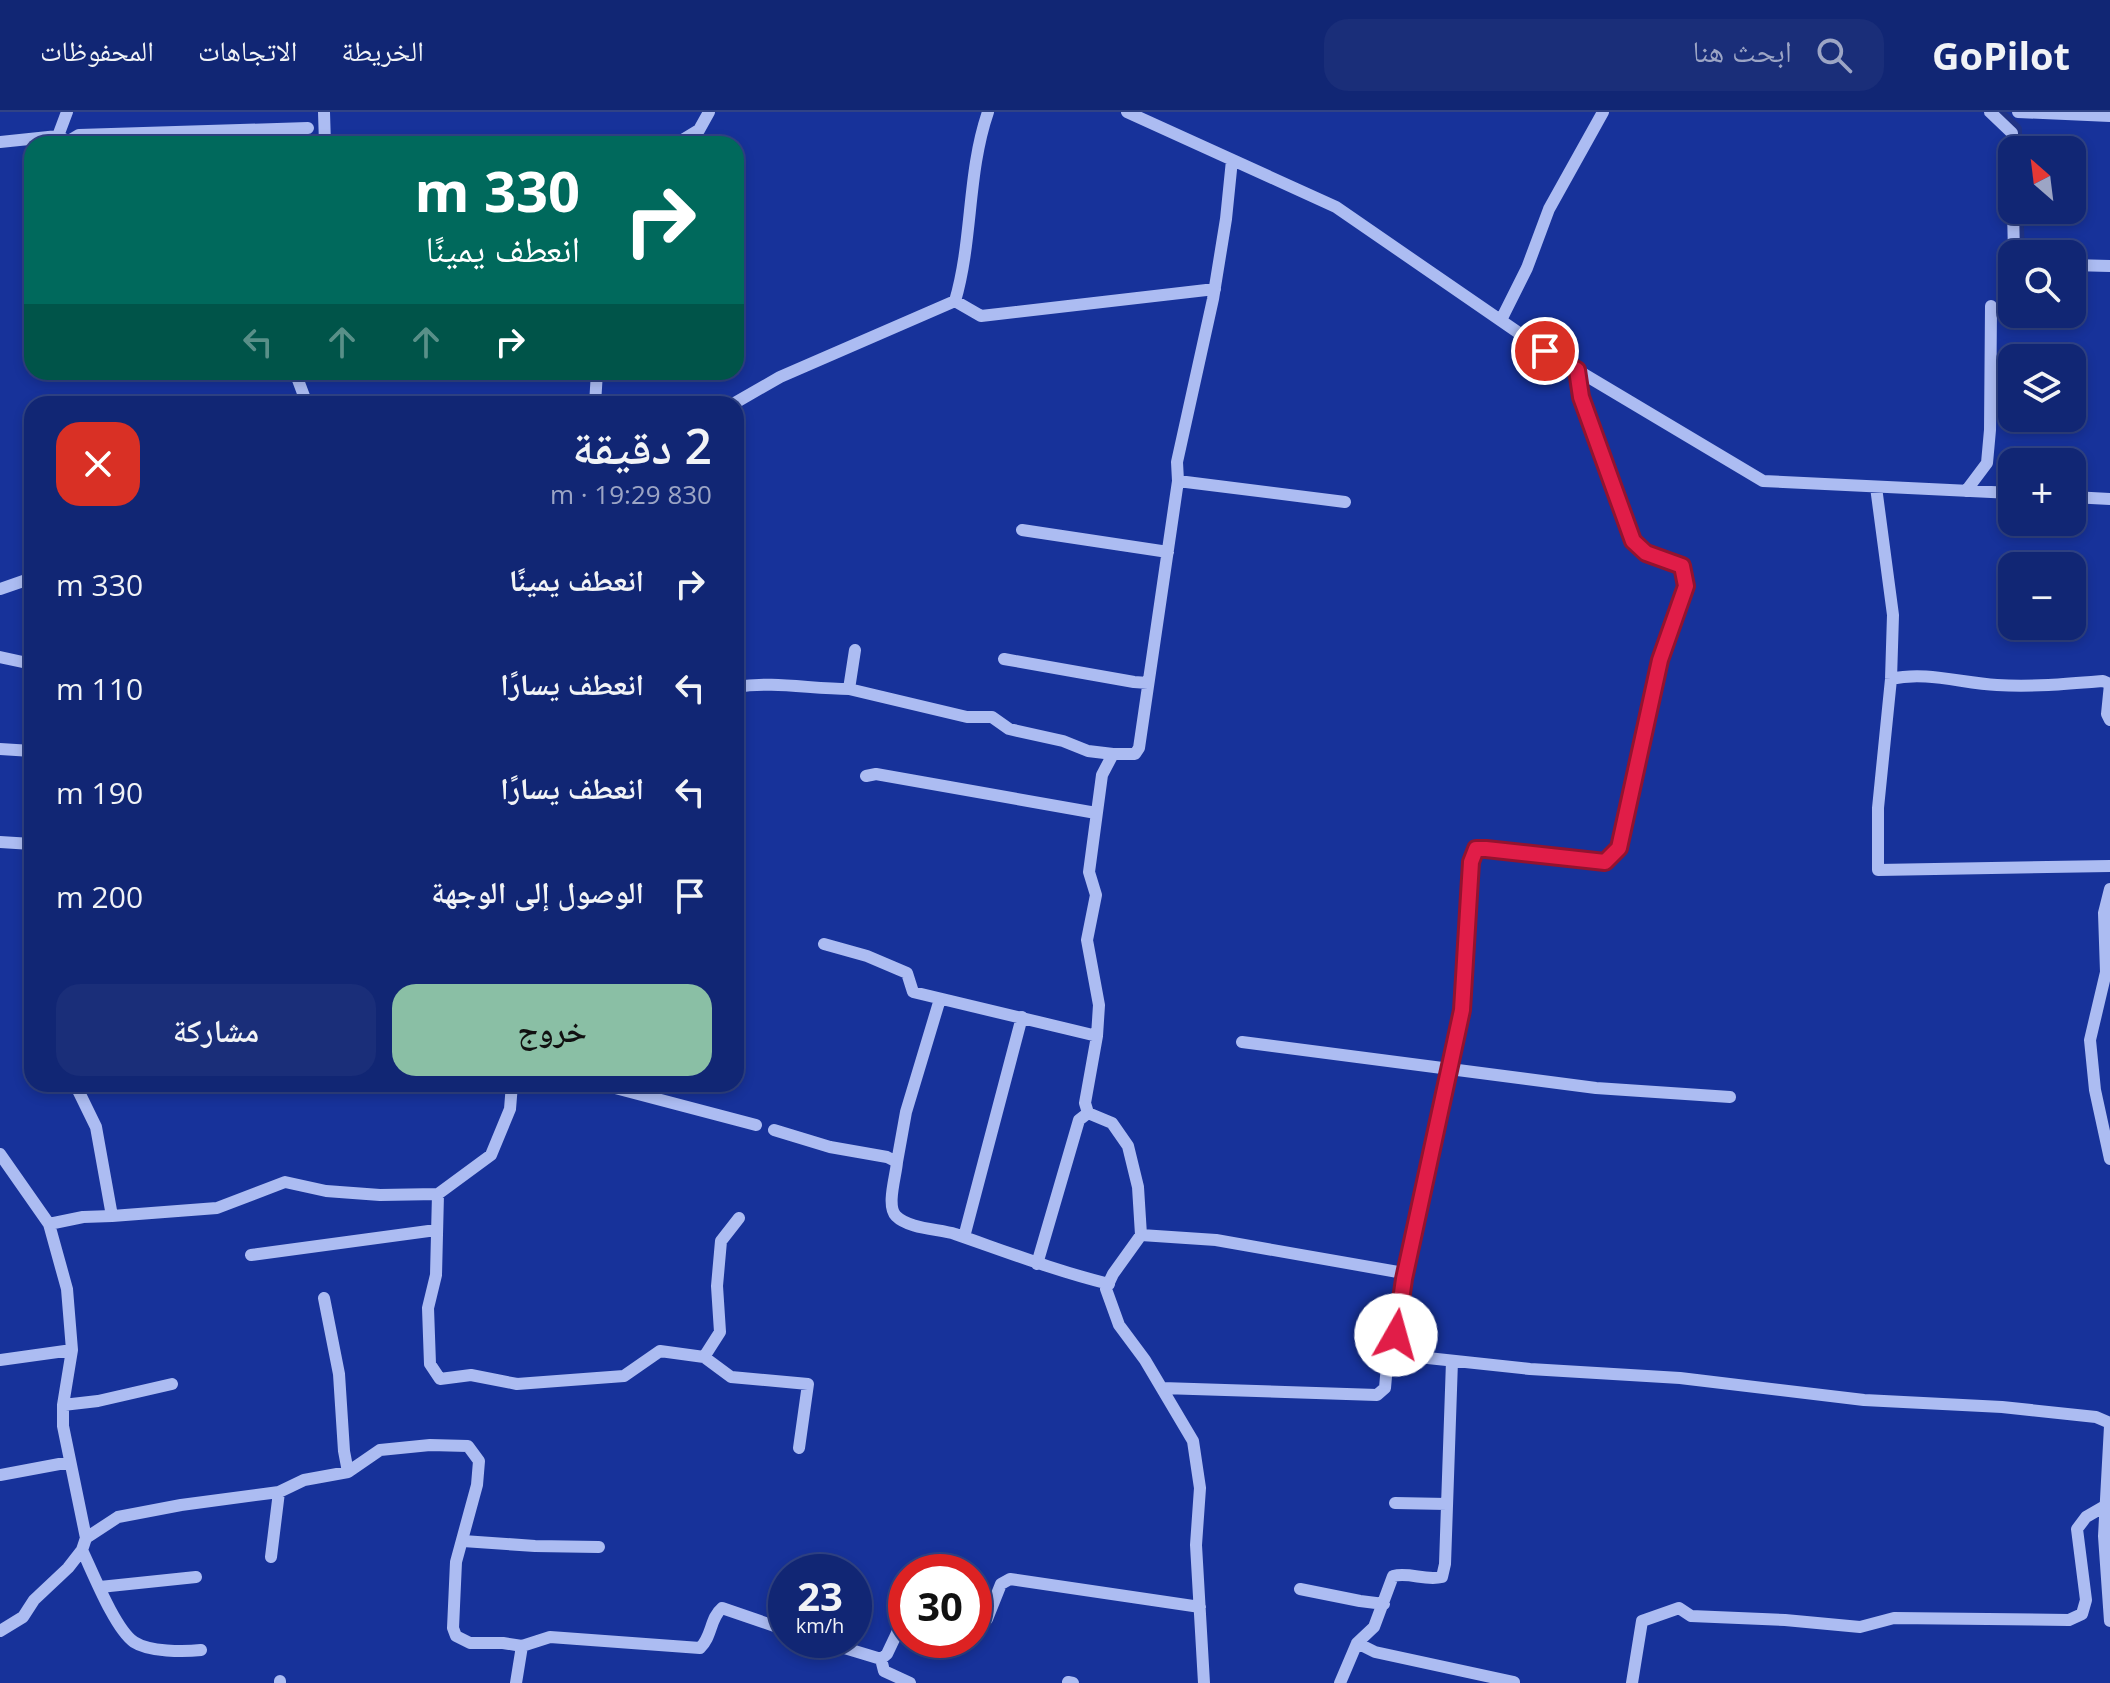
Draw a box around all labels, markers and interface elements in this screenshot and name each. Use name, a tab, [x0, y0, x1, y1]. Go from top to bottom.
search box	[1324, 19, 1884, 91]
text: GoPilot	[1932, 29, 2070, 81]
text: ابحث هنا	[1693, 30, 1792, 71]
text: المحفوظات	[40, 31, 154, 69]
text: الاتجاهات	[198, 31, 297, 69]
text: الخريطة	[341, 31, 424, 69]
icon: search	[1812, 33, 1856, 77]
north arrow	[1998, 136, 2086, 224]
map controls	[1998, 136, 2086, 640]
text: 330 m	[414, 152, 580, 228]
icon: right	[608, 168, 712, 272]
text: انعطف يمينًا	[425, 224, 580, 273]
button: search	[1998, 240, 2086, 328]
pin	[1511, 317, 1579, 385]
icon: left	[236, 320, 280, 364]
icon: ahead	[320, 320, 364, 364]
icon: ahead	[404, 320, 448, 364]
icon: right	[488, 320, 532, 364]
icon: arrive	[1523, 329, 1567, 373]
button: layers	[1998, 344, 2086, 432]
text: 2 دقيقة	[572, 413, 712, 478]
button: close	[56, 422, 140, 506]
button: +	[1998, 448, 2086, 536]
text: 830 m · 19:29	[550, 476, 712, 512]
button: −	[1998, 552, 2086, 640]
text: انعطف يمينًا	[509, 559, 644, 600]
icon: right	[668, 562, 712, 606]
text: 330 m	[56, 564, 143, 605]
text: انعطف يسارًا	[500, 663, 644, 704]
icon: left	[668, 666, 712, 710]
text: 110 m	[56, 668, 143, 709]
text: انعطف يسارًا	[500, 767, 644, 808]
icon: left	[668, 770, 712, 814]
text: 190 m	[56, 772, 143, 813]
text: الوصول إلى الوجهة	[431, 871, 644, 912]
icon: arrive	[668, 874, 712, 918]
text: 200 m	[56, 876, 143, 917]
button: مشاركة	[56, 984, 376, 1076]
button: خروج	[392, 984, 712, 1076]
position arrow	[1354, 1293, 1438, 1377]
speed limit sign: 30	[888, 1554, 992, 1658]
text: 23	[797, 1568, 843, 1623]
text: km/h	[796, 1612, 844, 1639]

